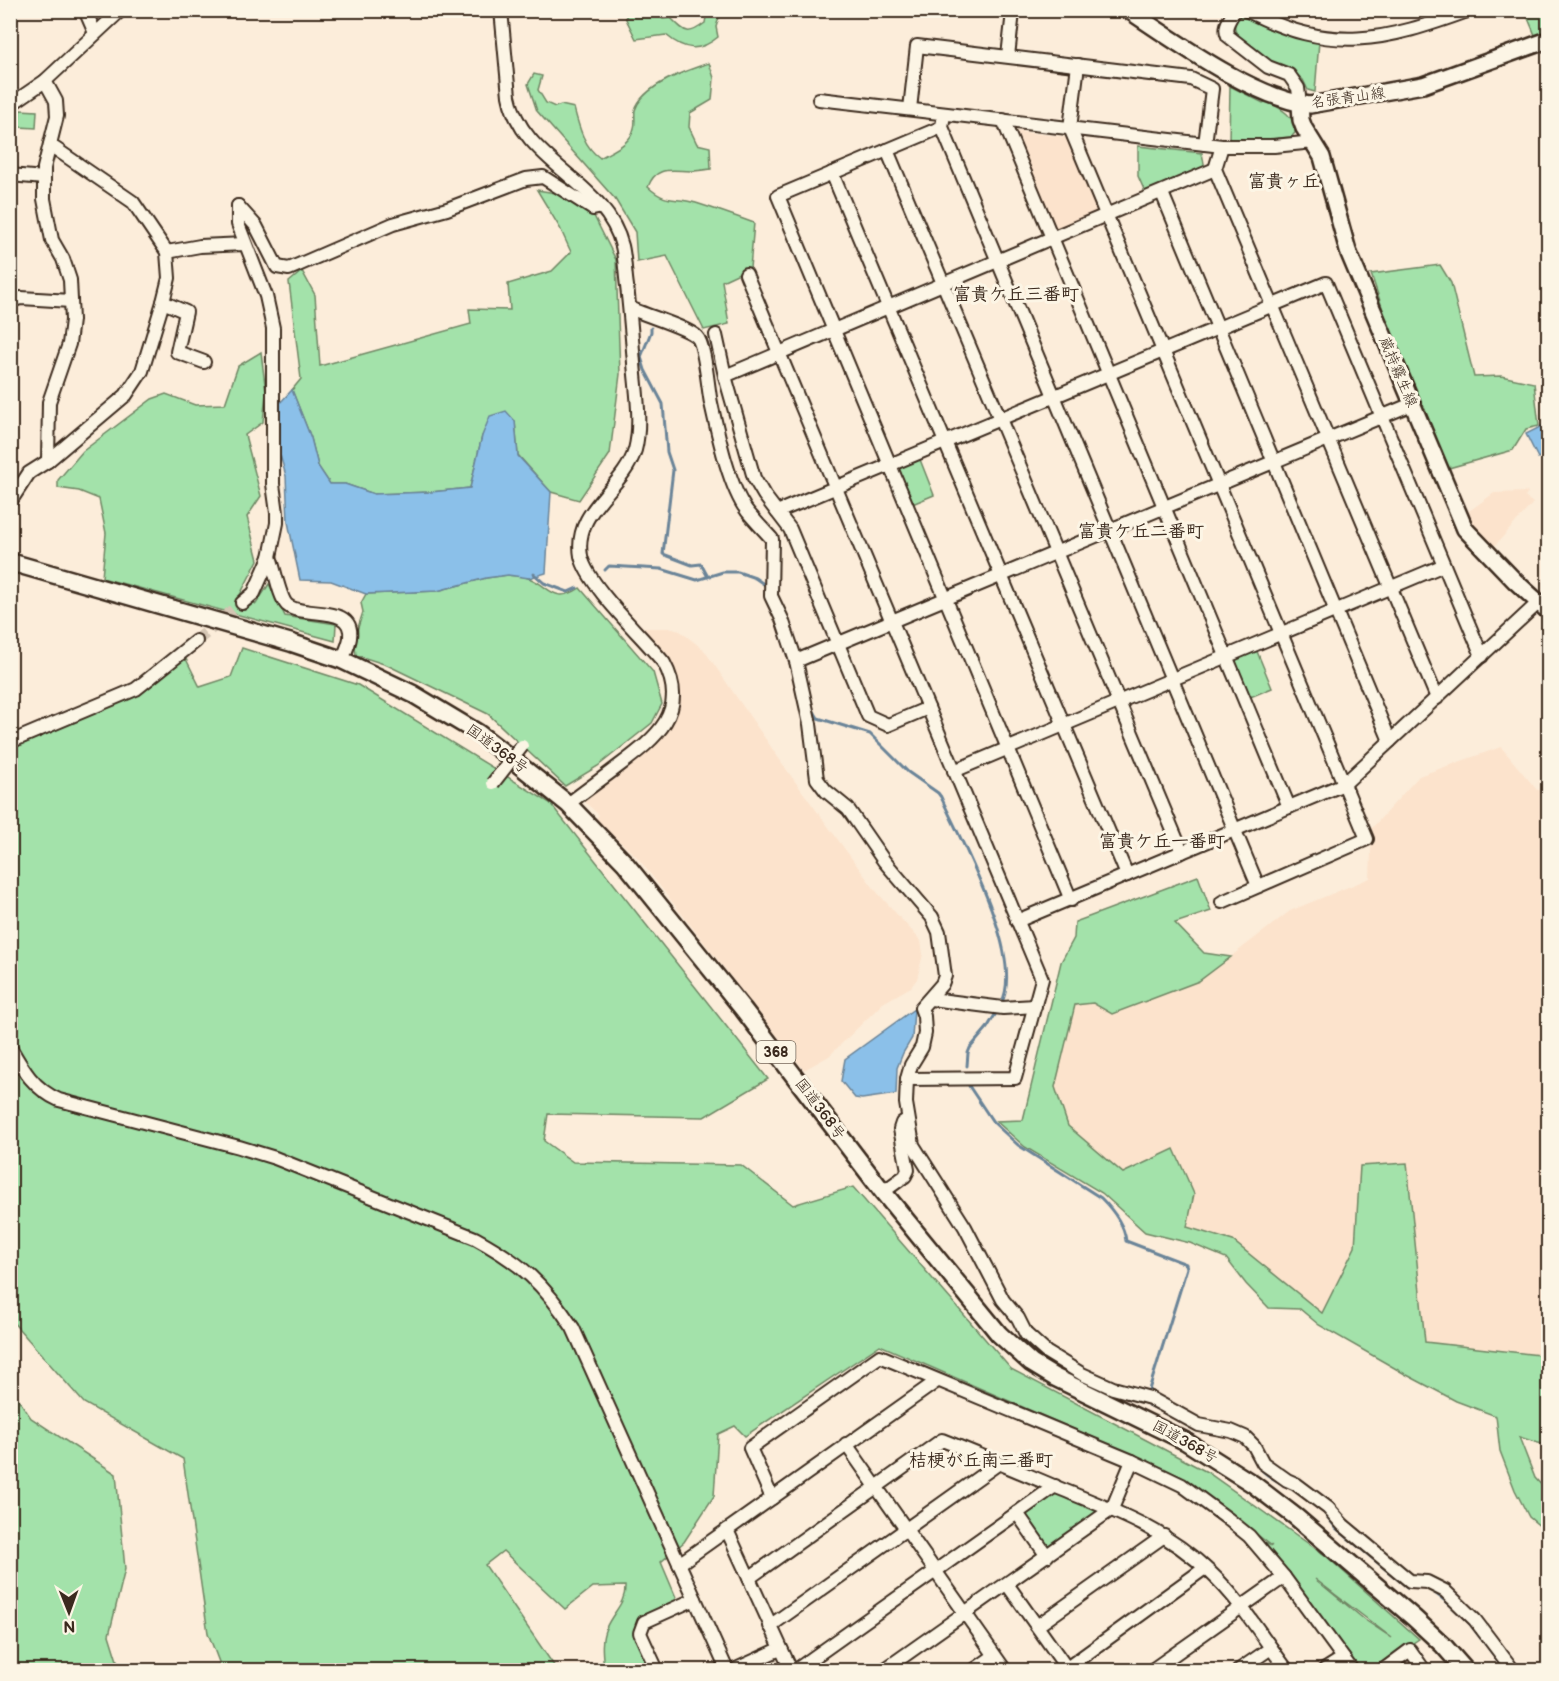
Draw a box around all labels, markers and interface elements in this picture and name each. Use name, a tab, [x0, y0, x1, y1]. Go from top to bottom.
street label: 名張青山線	[1310, 83, 1386, 113]
district label: 富貴ヶ丘	[1248, 171, 1320, 192]
district label: 富貴ケ丘三番町	[953, 284, 1079, 305]
street label: 蔵持霧生線	[1375, 334, 1421, 410]
district label: 富貴ケ丘二番町	[1078, 521, 1204, 542]
street label: 国道368号	[462, 720, 532, 778]
district label: 富貴ケ丘一番町	[1099, 831, 1225, 852]
road number: 368	[756, 1041, 796, 1063]
street label: 国道368号	[791, 1074, 849, 1144]
street label: 国道368号	[1149, 1416, 1221, 1468]
district label: 桔梗が丘南二番町	[909, 1450, 1053, 1471]
north arrow	[39, 1582, 99, 1642]
text: N	[63, 1616, 75, 1635]

